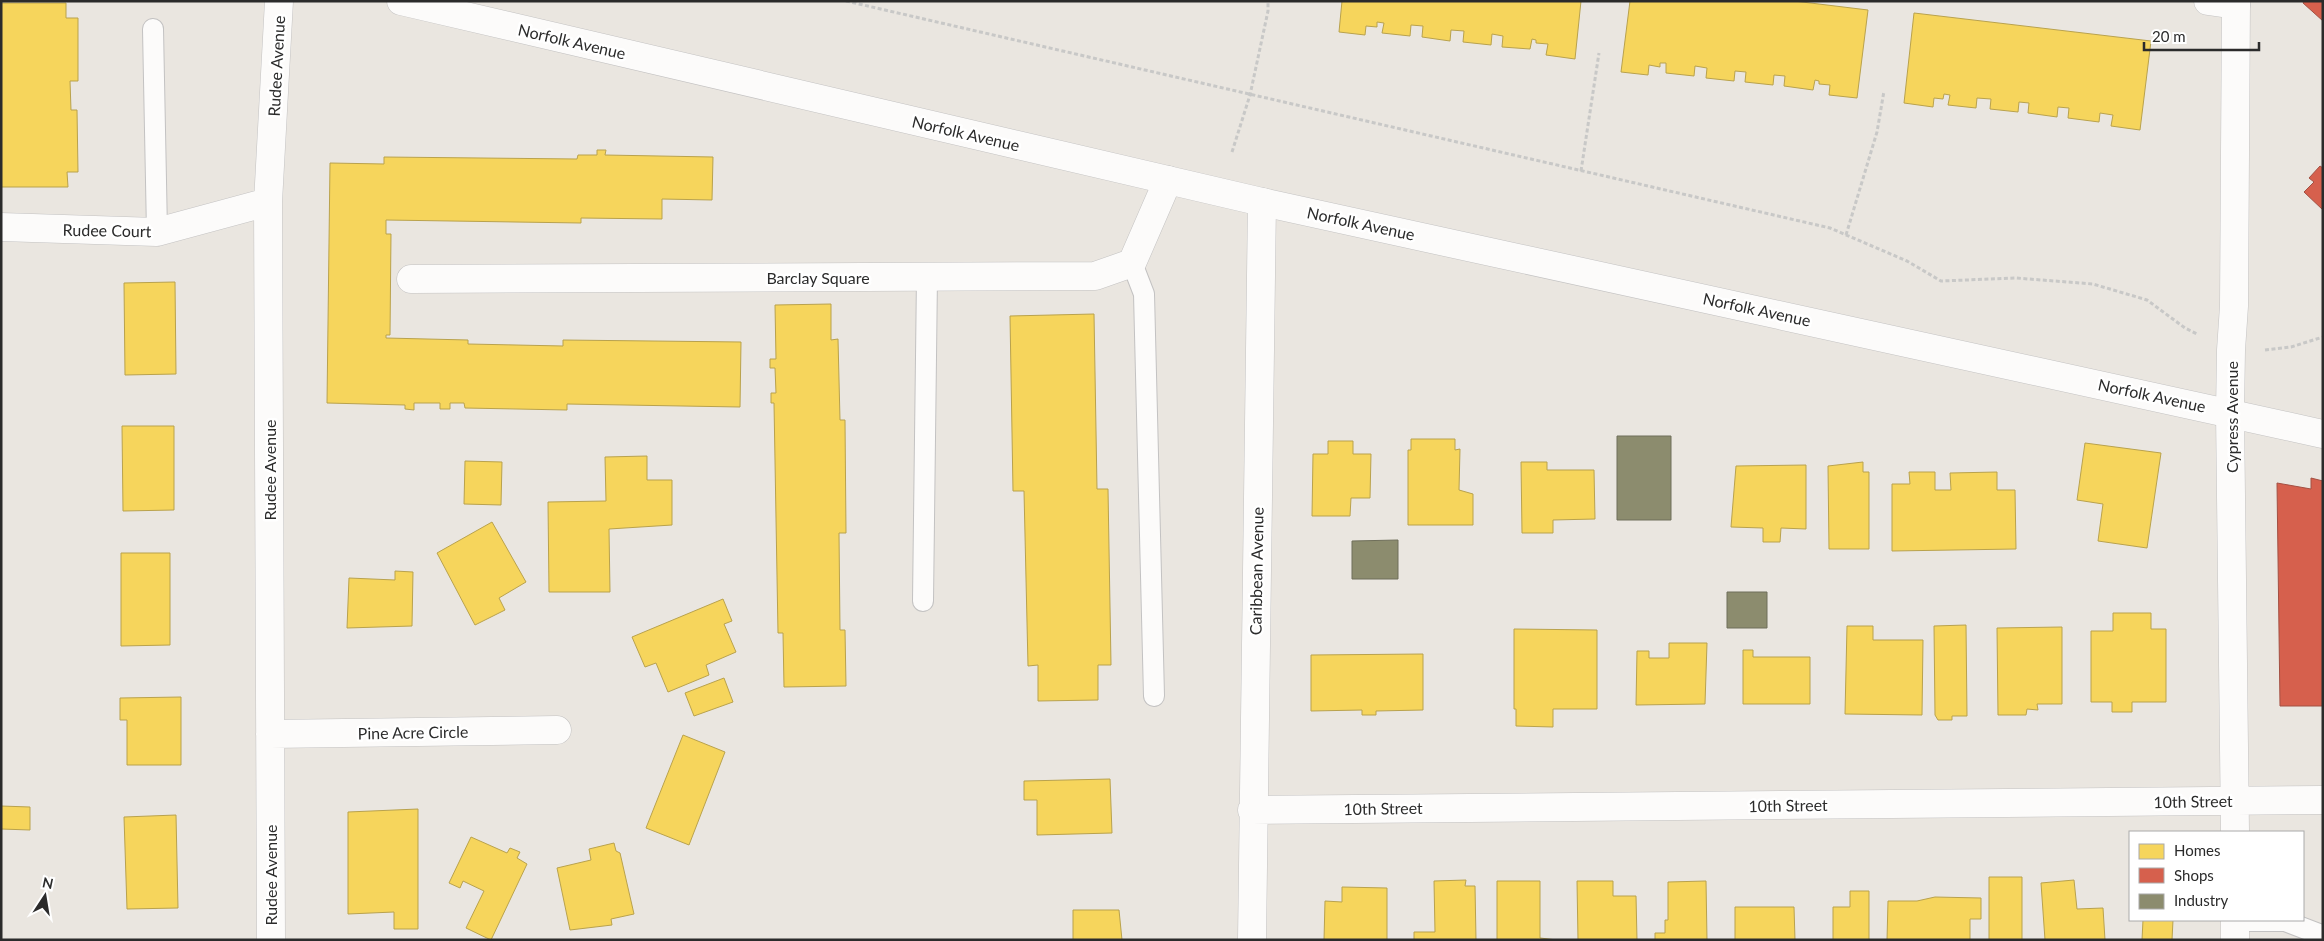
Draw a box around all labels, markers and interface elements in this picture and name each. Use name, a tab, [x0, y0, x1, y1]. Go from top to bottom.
street label: Rudee Avenue	[264, 15, 288, 117]
street label: Norfolk Avenue	[516, 19, 628, 63]
scale bar	[2144, 20, 2259, 52]
text: 20 m	[2152, 27, 2186, 45]
street label: Norfolk Avenue	[910, 111, 1022, 155]
street label: Norfolk Avenue	[1305, 202, 1417, 244]
street label: Rudee Court	[63, 220, 152, 240]
street label: Barclay Square	[766, 268, 870, 287]
street label: Norfolk Avenue	[1701, 288, 1813, 330]
street label: Cypress Avenue	[2222, 361, 2241, 473]
street label: Norfolk Avenue	[2096, 374, 2208, 416]
street label: Rudee Avenue	[260, 420, 279, 521]
street label: Caribbean Avenue	[1245, 507, 1267, 635]
street label: Pine Acre Circle	[358, 722, 468, 742]
street label: 10th Street	[2153, 791, 2233, 811]
street label: 10th Street	[1748, 795, 1828, 815]
street label: 10th Street	[1343, 798, 1423, 818]
street label: Rudee Avenue	[261, 825, 280, 926]
legend	[2129, 831, 2304, 921]
text: Homes	[2174, 841, 2220, 859]
text: Shops	[2174, 866, 2214, 884]
north arrow	[20, 871, 70, 921]
text: N	[41, 873, 55, 892]
text: Industry	[2174, 891, 2229, 909]

